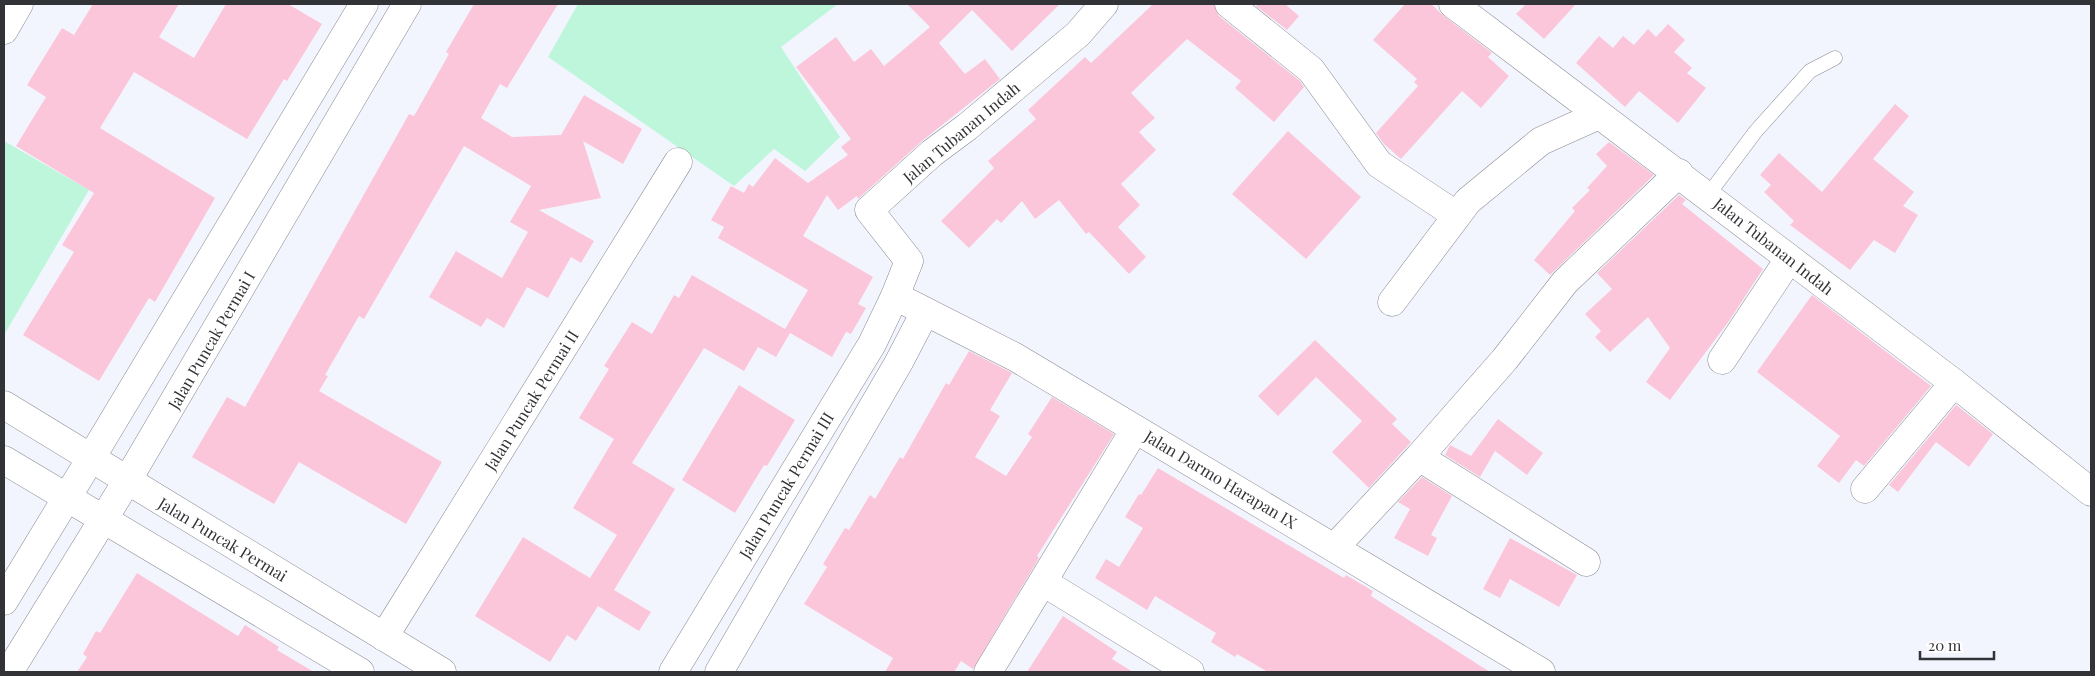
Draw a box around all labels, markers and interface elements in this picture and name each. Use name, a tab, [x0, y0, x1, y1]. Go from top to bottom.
street label: Jalan Tubanan Indah	[897, 77, 1024, 188]
street label: Jalan Tubanan Indah	[1709, 192, 1839, 300]
street label: Jalan Puncak Permai I	[162, 267, 259, 414]
street label: Jalan Puncak Permai II	[479, 326, 583, 475]
street label: Jalan Puncak Permai III	[733, 408, 838, 563]
street label: Jalan Darmo Harapan IX	[1140, 425, 1302, 533]
street label: Jalan Puncak Permai	[154, 492, 292, 586]
scale bar	[1920, 628, 1994, 660]
text: 20 m	[1928, 635, 1962, 655]

